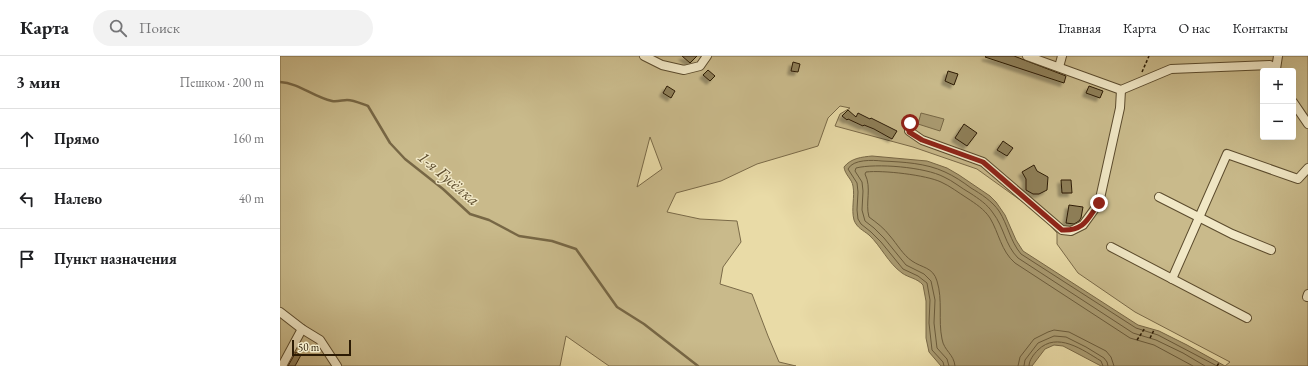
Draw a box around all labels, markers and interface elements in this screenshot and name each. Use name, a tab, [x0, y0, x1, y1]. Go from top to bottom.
search box	[93, 10, 373, 46]
text: Карта	[20, 15, 69, 40]
icon: search	[107, 17, 129, 39]
text: Поиск	[139, 18, 180, 37]
text: Главная	[1058, 19, 1101, 37]
text: Карта	[1123, 19, 1156, 37]
text: О нас	[1178, 19, 1210, 37]
text: Контакты	[1232, 19, 1288, 37]
map controls	[1260, 68, 1296, 140]
button: +	[1260, 68, 1296, 104]
text: 3 мин	[16, 71, 60, 93]
text: Пешком · 200 m	[180, 74, 264, 91]
button: −	[1260, 104, 1296, 140]
route start	[901, 114, 919, 132]
icon: ahead	[16, 128, 38, 150]
text: Прямо	[54, 129, 99, 148]
text: 160 m	[233, 130, 264, 147]
water label: 1-я Гусёлка	[413, 146, 485, 210]
icon: left	[16, 188, 38, 210]
text: Налево	[54, 189, 102, 208]
text: 40 m	[239, 190, 264, 207]
route end	[1090, 194, 1108, 212]
icon: arrive	[16, 248, 38, 270]
text: Пункт назначения	[54, 249, 177, 268]
scale bar	[292, 338, 351, 357]
text: 50 m	[298, 340, 319, 354]

